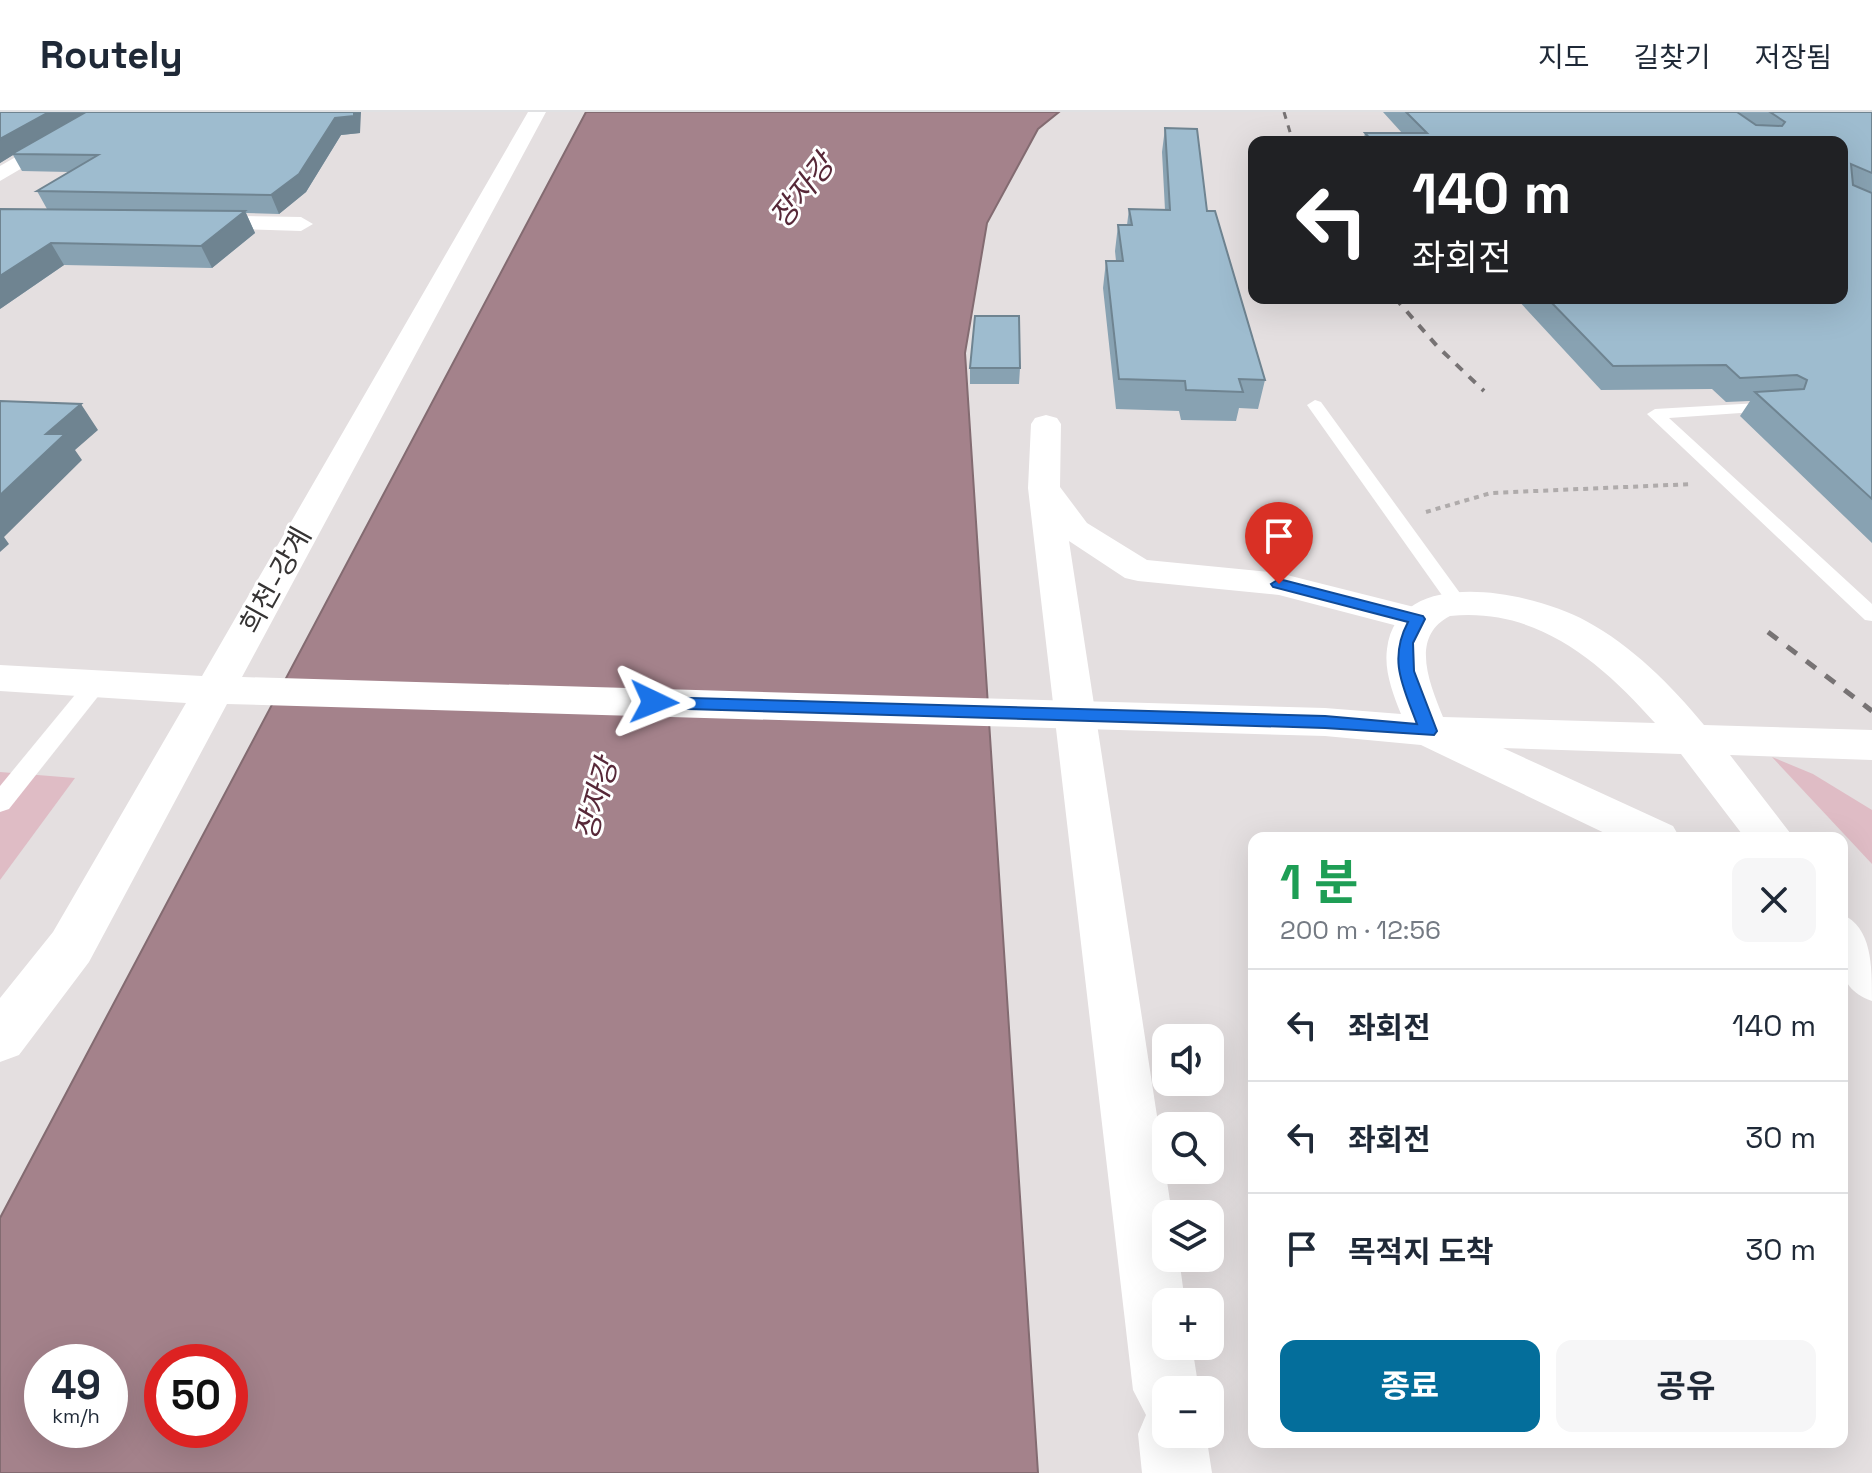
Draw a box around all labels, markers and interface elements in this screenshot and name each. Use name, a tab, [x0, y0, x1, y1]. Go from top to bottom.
text: Routely	[40, 31, 183, 79]
text: 지도	[1538, 39, 1589, 75]
text: 길찾기	[1633, 39, 1711, 75]
text: 저장됨	[1755, 39, 1832, 75]
water label: 장자강	[761, 144, 845, 236]
text: 140 m	[1412, 158, 1571, 229]
icon: left	[1280, 168, 1384, 272]
text: 좌회전	[1412, 235, 1511, 281]
pin	[1245, 502, 1313, 584]
icon: arrive	[1257, 514, 1301, 558]
street label: 희천-강계	[231, 521, 319, 639]
position arrow	[612, 660, 696, 744]
water label: 장자강	[566, 751, 627, 844]
text: 1 분	[1280, 852, 1358, 913]
button: close	[1732, 858, 1816, 942]
text: 200 m · 12:56	[1280, 913, 1441, 947]
icon: left	[1280, 1003, 1324, 1047]
text: 140 m	[1732, 1006, 1816, 1045]
text: 좌회전	[1348, 1008, 1431, 1047]
map controls	[1152, 1024, 1224, 1448]
button: sound	[1152, 1024, 1224, 1096]
button: search	[1152, 1112, 1224, 1184]
icon: left	[1280, 1115, 1324, 1159]
text: 30 m	[1745, 1118, 1816, 1157]
text: 좌회전	[1348, 1120, 1431, 1159]
button: layers	[1152, 1200, 1224, 1272]
icon: arrive	[1280, 1227, 1324, 1271]
text: 30 m	[1745, 1230, 1816, 1269]
text: 목적지 도착	[1348, 1232, 1494, 1271]
button: +	[1152, 1288, 1224, 1360]
button: 종료	[1280, 1340, 1540, 1432]
button: 공유	[1556, 1340, 1816, 1432]
speed limit sign: 50	[144, 1344, 248, 1448]
text: 49	[51, 1360, 101, 1411]
button: −	[1152, 1376, 1224, 1448]
text: km/h	[52, 1403, 100, 1429]

